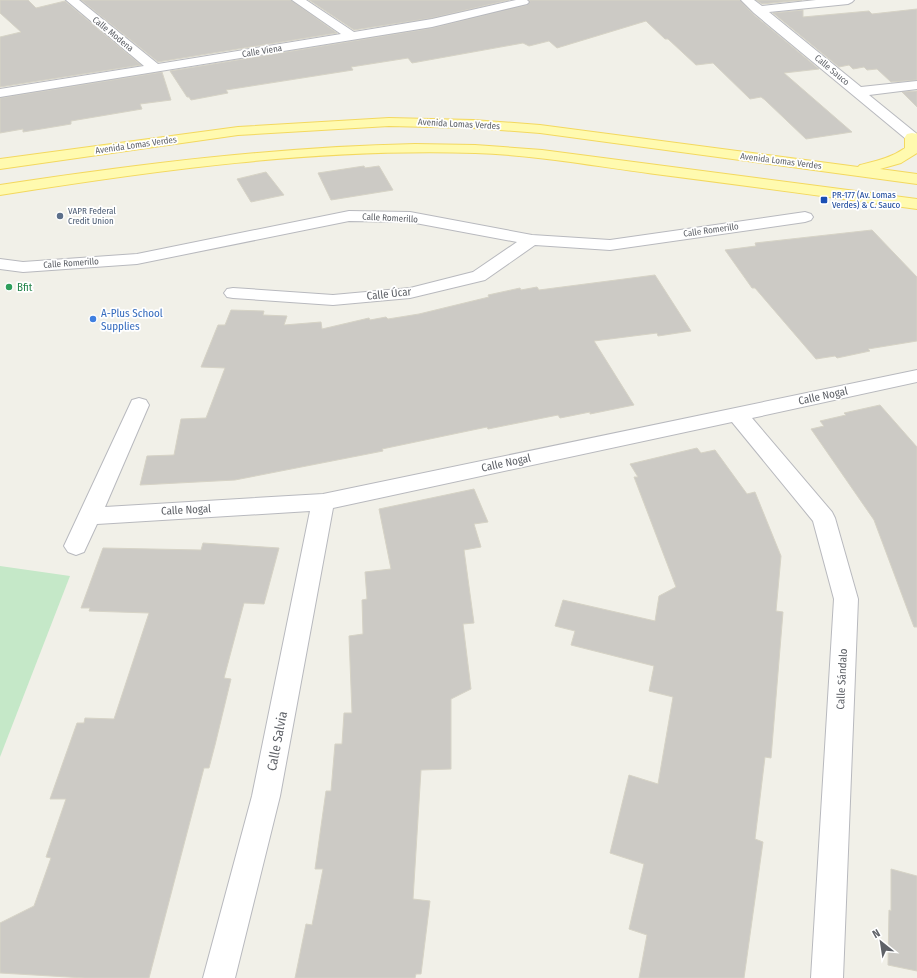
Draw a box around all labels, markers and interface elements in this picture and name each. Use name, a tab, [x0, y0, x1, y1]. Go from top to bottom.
street label: Calle Modena	[91, 14, 136, 54]
street label: Calle Viena	[241, 43, 283, 59]
street label: Calle Sauco	[813, 53, 852, 88]
street label: Avenida Lomas Verdes	[418, 117, 500, 131]
street label: Avenida Lomas Verdes	[95, 134, 177, 156]
street label: Avenida Lomas Verdes	[740, 151, 822, 171]
place label: PR-177 (Av. Lomas Verdes) & C. Sauco	[832, 190, 901, 210]
marker: PR-177 (Av. Lomas Verdes) & C. Sauco	[819, 195, 829, 205]
place label: VAPR Federal Credit Union	[68, 206, 116, 226]
marker: VAPR Federal Credit Union	[55, 211, 65, 221]
street label: Calle Romerillo	[362, 212, 418, 224]
street label: Calle Romerillo	[683, 221, 740, 239]
street label: Calle Romerillo	[43, 256, 99, 270]
place label: Bfit	[17, 281, 33, 294]
marker: Bfit	[4, 282, 14, 292]
street label: Calle Úcar	[366, 284, 412, 303]
place label: A-Plus School Supplies	[101, 307, 163, 333]
marker: A-Plus School Supplies	[88, 314, 98, 324]
street label: Calle Nogal	[797, 384, 849, 408]
street label: Calle Nogal	[480, 451, 532, 475]
street label: Calle Nogal	[161, 502, 211, 518]
street label: Calle Sándalo	[834, 648, 850, 710]
street label: Calle Salvia	[264, 710, 290, 772]
north arrow	[861, 922, 901, 962]
text: N	[870, 926, 882, 941]

